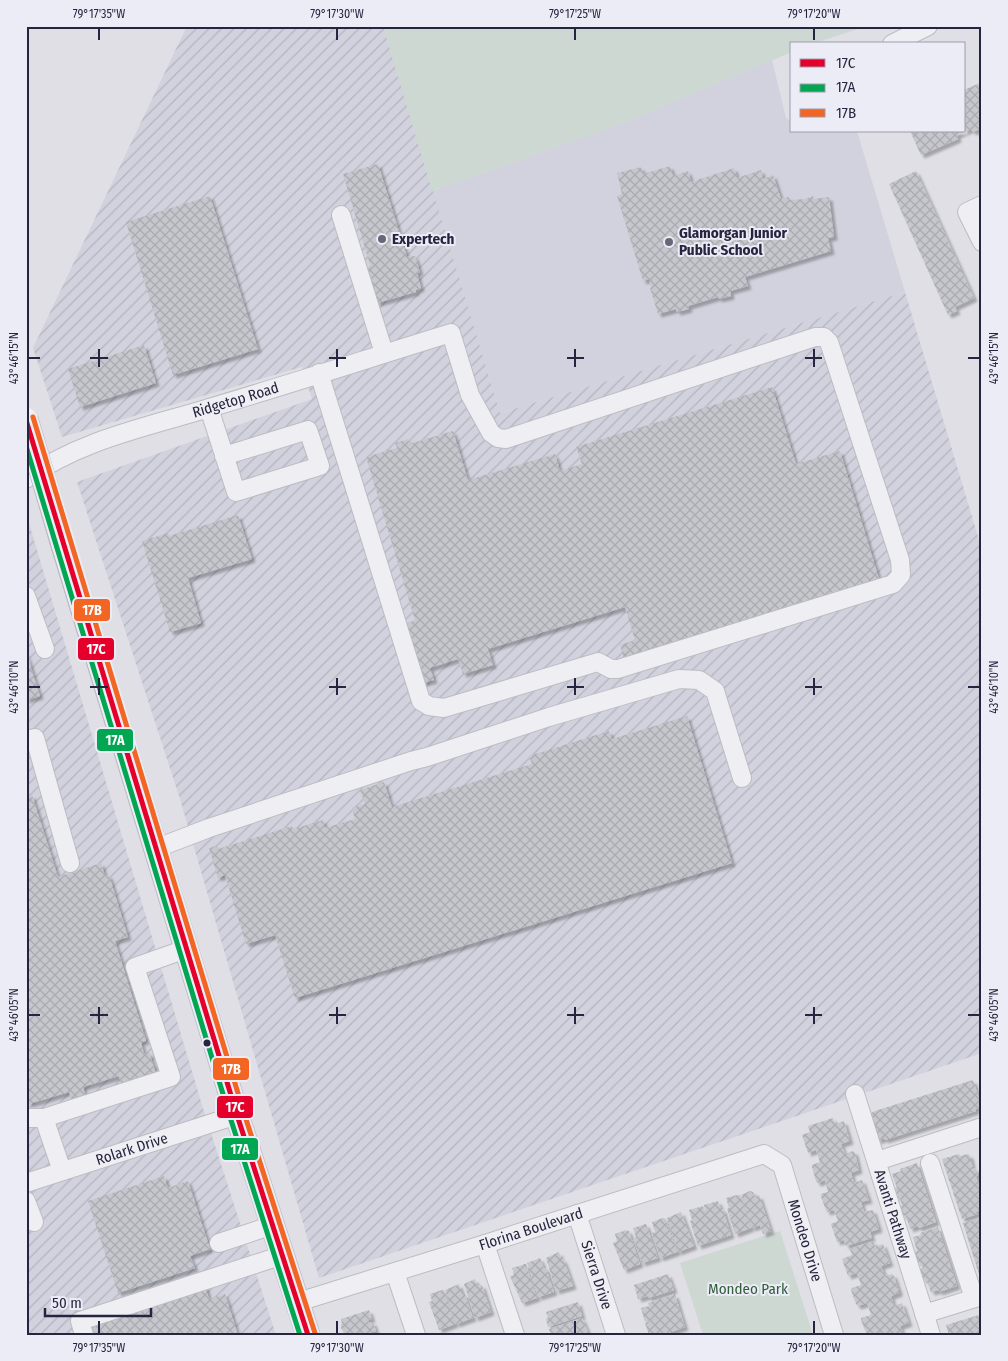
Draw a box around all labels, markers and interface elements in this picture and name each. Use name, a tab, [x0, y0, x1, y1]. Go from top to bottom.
text: 79°17'35"W	[73, 7, 125, 21]
text: 79°17'30"W	[310, 7, 364, 21]
text: 79°17'25"W	[549, 7, 601, 21]
text: 79°17'20"W	[787, 7, 841, 21]
legend	[790, 42, 966, 132]
text: 17C	[836, 54, 856, 72]
text: 17A	[836, 78, 855, 96]
text: 17B	[836, 104, 856, 122]
place label: Glamorgan Junior Public School	[679, 224, 788, 259]
place label: Expertech	[392, 230, 455, 248]
marker: Expertech	[376, 233, 388, 245]
marker: Glamorgan Junior Public School	[663, 236, 675, 248]
text: 43°46'15"N	[7, 332, 21, 384]
text: 43°46'15"N	[987, 332, 1001, 384]
street label: Ridgetop Road	[190, 378, 281, 421]
line badge: 17B	[73, 598, 111, 622]
text: 17B	[82, 602, 102, 619]
line badge: 17C	[77, 637, 115, 661]
text: 17C	[86, 641, 106, 658]
text: 43°46'10"N	[7, 660, 21, 714]
text: 43°46'10"N	[987, 660, 1001, 714]
line badge: 17A	[96, 728, 134, 752]
text: 17A	[105, 732, 125, 749]
text: 43°46'05"N	[7, 988, 21, 1042]
text: 43°46'05"N	[987, 988, 1001, 1042]
unlabelled marker	[202, 1038, 212, 1048]
line badge: 17B	[212, 1057, 250, 1081]
text: 17B	[221, 1061, 241, 1078]
line badge: 17C	[216, 1095, 254, 1119]
text: 17C	[225, 1099, 245, 1116]
street label: Rolark Drive	[93, 1129, 170, 1169]
line badge: 17A	[221, 1137, 259, 1161]
text: 17A	[230, 1141, 250, 1158]
street label: Avanti Pathway	[870, 1167, 915, 1261]
street label: Mondeo Drive	[784, 1197, 826, 1284]
street label: Florina Boulevard	[477, 1204, 585, 1254]
street label: Sierra Drive	[577, 1238, 616, 1312]
park label: Mondeo Park	[708, 1280, 788, 1298]
scale bar	[45, 1286, 151, 1318]
text: 50 m	[52, 1294, 82, 1312]
text: 79°17'35"W	[73, 1341, 125, 1355]
text: 79°17'30"W	[310, 1341, 364, 1355]
text: 79°17'25"W	[549, 1341, 601, 1355]
text: 79°17'20"W	[787, 1341, 841, 1355]

